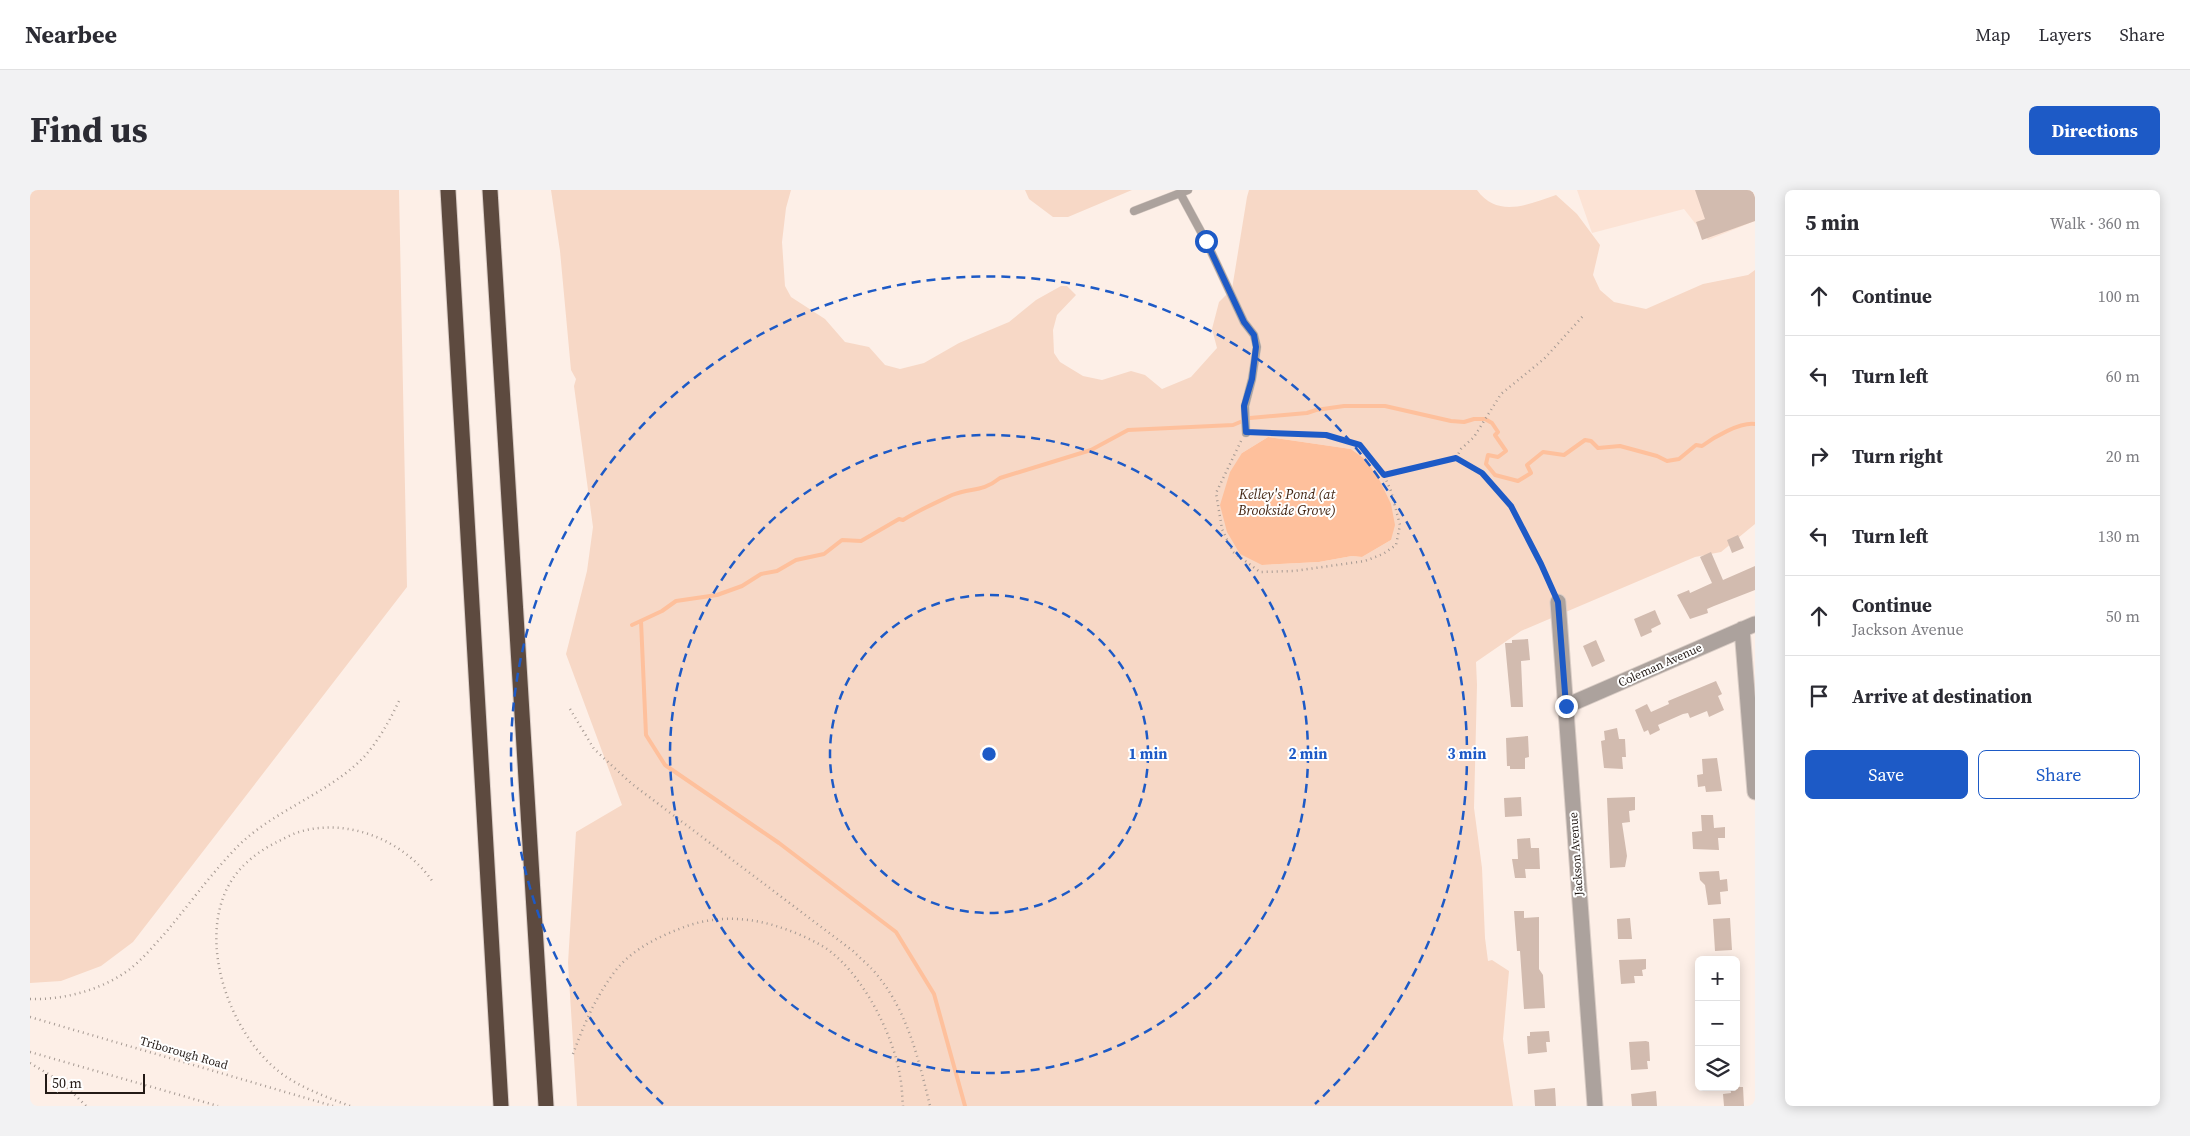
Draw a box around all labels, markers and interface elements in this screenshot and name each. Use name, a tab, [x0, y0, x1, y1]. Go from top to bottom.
text: Nearbee	[25, 18, 117, 51]
text: Map	[1975, 22, 2010, 47]
text: Layers	[2038, 22, 2091, 47]
text: Share	[2119, 22, 2165, 47]
text: Find us	[30, 106, 148, 154]
button: Directions	[2029, 106, 2160, 155]
text: 5 min	[1805, 208, 1860, 237]
text: Walk · 360 m	[2050, 212, 2140, 234]
route start	[1195, 230, 1218, 253]
icon: ahead	[1805, 282, 1833, 310]
text: Continue	[1852, 283, 1932, 309]
text: 100 m	[2098, 285, 2140, 307]
icon: left	[1805, 362, 1833, 390]
text: Turn left	[1852, 363, 1928, 389]
text: 60 m	[2106, 365, 2140, 387]
icon: right	[1805, 442, 1833, 470]
text: Turn right	[1852, 443, 1943, 469]
text: 20 m	[2106, 445, 2140, 467]
water label: Kelley's Pond (at Brookside Grove)	[1237, 484, 1337, 520]
icon: left	[1805, 522, 1833, 550]
text: Turn left	[1852, 523, 1928, 549]
text: 130 m	[2098, 525, 2140, 547]
text: Continue	[1852, 592, 1932, 618]
icon: ahead	[1805, 602, 1833, 630]
text: 50 m	[2106, 605, 2140, 627]
text: Jackson Avenue	[1852, 618, 1964, 640]
street label: Coleman Avenue	[1616, 639, 1704, 691]
icon: arrive	[1805, 682, 1833, 710]
text: Arrive at destination	[1852, 683, 2032, 709]
route end	[1555, 695, 1578, 718]
text: 1 min	[1129, 743, 1167, 764]
text: 2 min	[1289, 743, 1327, 764]
text: 3 min	[1448, 743, 1486, 764]
centre of rings	[980, 745, 998, 763]
button: Save	[1805, 750, 1968, 799]
button: Share	[1978, 750, 2140, 799]
street label: Jackson Avenue	[1565, 812, 1587, 897]
map controls	[1695, 956, 1740, 1091]
button: +	[1695, 956, 1740, 1001]
button: −	[1695, 1001, 1740, 1046]
street label: Triborough Road	[138, 1033, 230, 1073]
button: layers	[1695, 1046, 1740, 1091]
scale bar	[45, 1071, 145, 1094]
text: 50 m	[52, 1073, 82, 1093]

